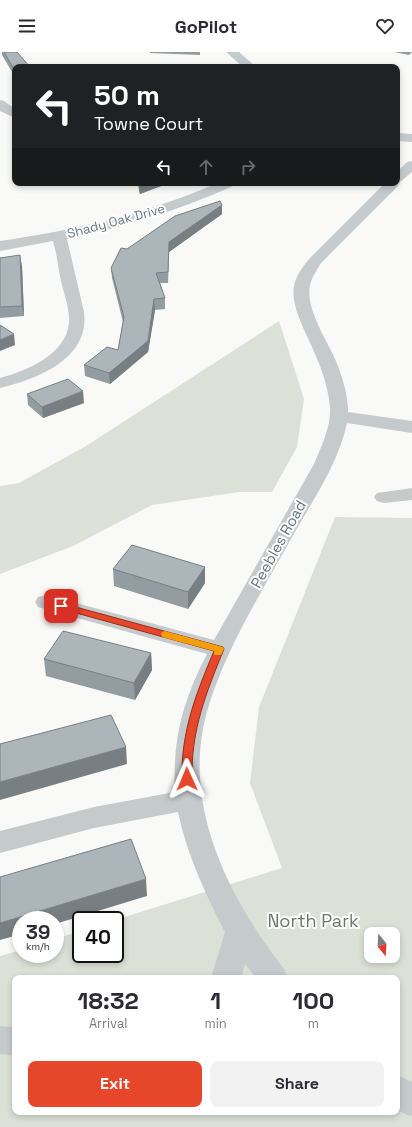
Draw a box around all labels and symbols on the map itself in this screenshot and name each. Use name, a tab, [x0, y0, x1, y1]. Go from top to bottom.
street label: Shady Oak Drive	[65, 200, 167, 242]
street label: Peebles Road	[246, 497, 310, 591]
pin	[44, 589, 78, 623]
position arrow	[166, 758, 208, 800]
park label: North Park	[267, 909, 359, 932]
speed limit sign: 40	[72, 911, 124, 963]
north arrow	[364, 927, 400, 963]

